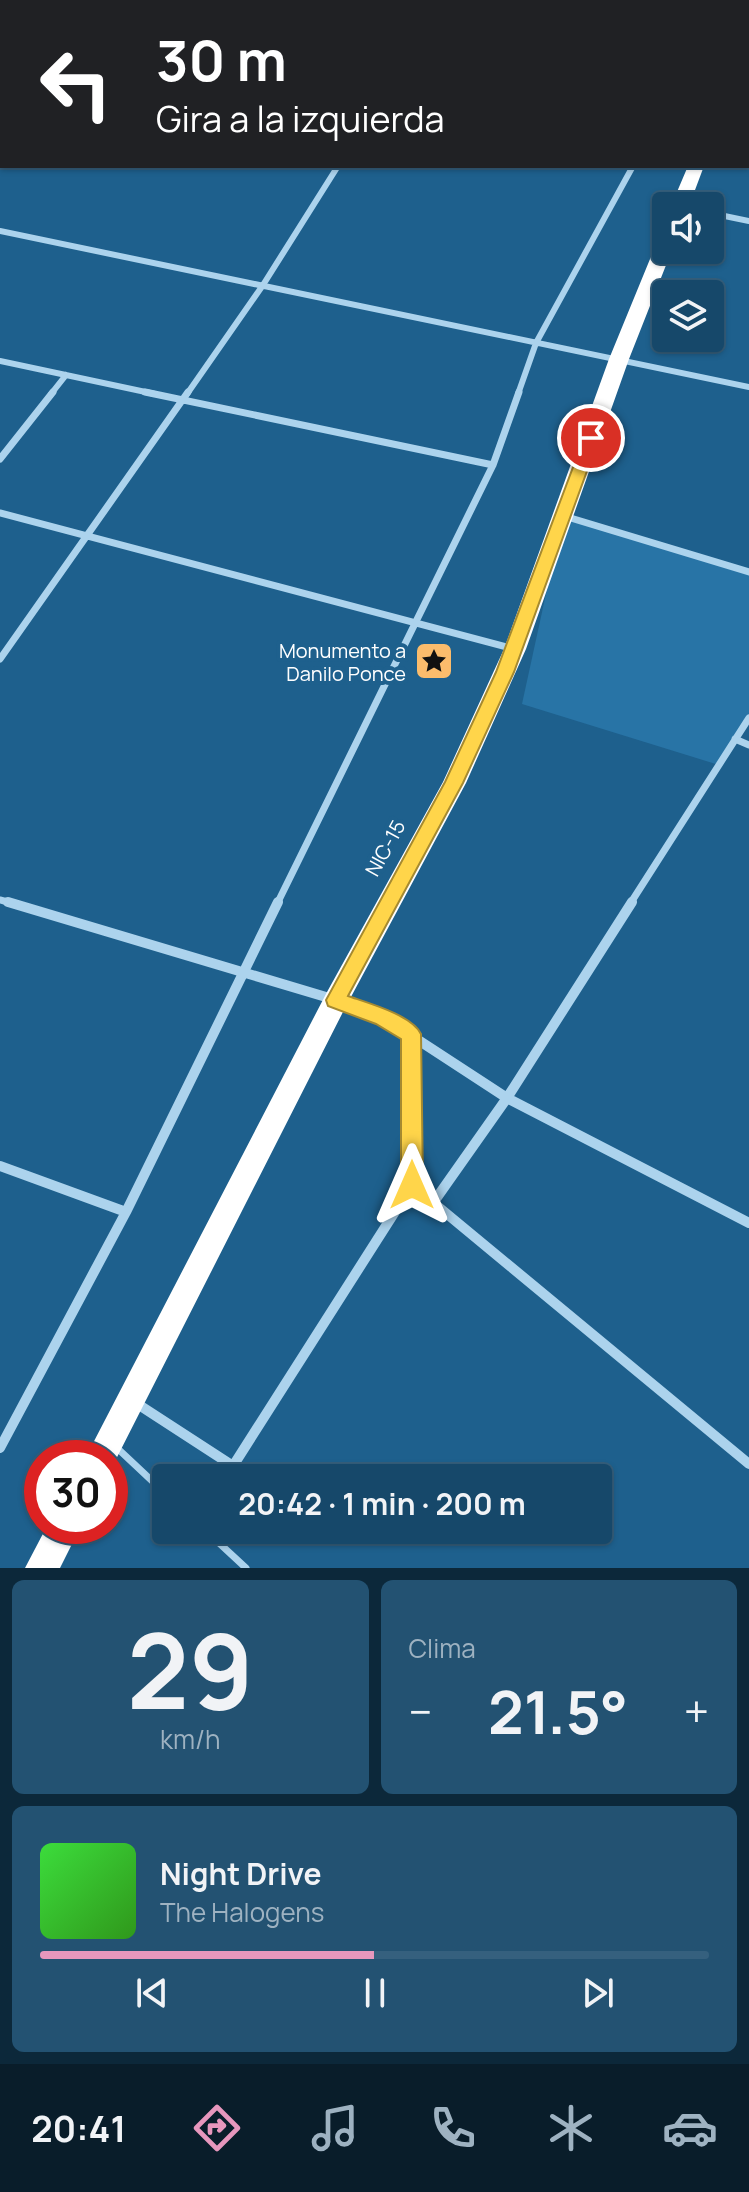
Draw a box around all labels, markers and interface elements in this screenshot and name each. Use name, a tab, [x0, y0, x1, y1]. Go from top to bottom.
text: 30 m	[156, 21, 287, 98]
icon: left	[24, 32, 128, 136]
text: Gira a la izquierda	[156, 94, 445, 143]
map controls	[652, 192, 724, 352]
button: sound	[652, 192, 724, 264]
button: layers	[652, 280, 724, 352]
pin	[557, 404, 625, 472]
icon: arrive	[569, 416, 613, 460]
place label: Monumento a Danilo Ponce	[279, 637, 406, 687]
place icon: Monumento a Danilo Ponce	[413, 640, 455, 682]
street label: NIC-15	[359, 815, 411, 881]
position arrow	[370, 1143, 454, 1227]
speed limit sign: 30	[24, 1440, 128, 1544]
text: 20:42 · 1 min · 200 m	[238, 1483, 526, 1524]
text: 29	[127, 1598, 254, 1740]
text: Clima	[409, 1630, 476, 1666]
text: 21.5°	[488, 1670, 628, 1752]
text: −	[409, 1681, 432, 1741]
text: +	[684, 1681, 709, 1741]
text: km/h	[160, 1721, 220, 1757]
text: Night Drive	[160, 1853, 322, 1894]
text: The Halogens	[160, 1894, 324, 1930]
icon: previous	[130, 1971, 174, 2015]
icon: pause	[353, 1971, 397, 2015]
icon: next	[576, 1971, 620, 2015]
icon: directions	[189, 2100, 245, 2156]
icon: music	[307, 2100, 363, 2156]
icon: phone	[425, 2100, 481, 2156]
icon: climate	[543, 2100, 599, 2156]
icon: car	[662, 2100, 718, 2156]
text: 20:41	[31, 2104, 126, 2153]

